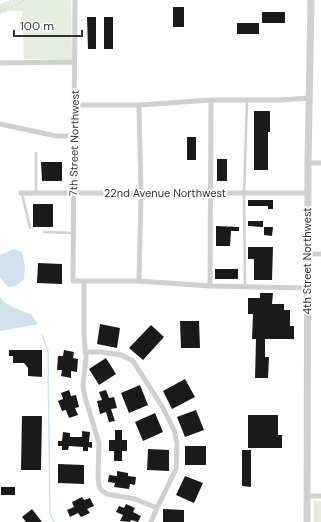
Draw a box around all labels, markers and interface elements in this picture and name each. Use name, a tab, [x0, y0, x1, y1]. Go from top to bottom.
scale bar	[14, 12, 82, 38]
text: 100 m	[20, 18, 54, 34]
street label: 7th Street Northwest	[66, 90, 82, 196]
street label: 22nd Avenue Northwest	[104, 186, 226, 200]
street label: 4th Street Northwest	[300, 207, 314, 315]

